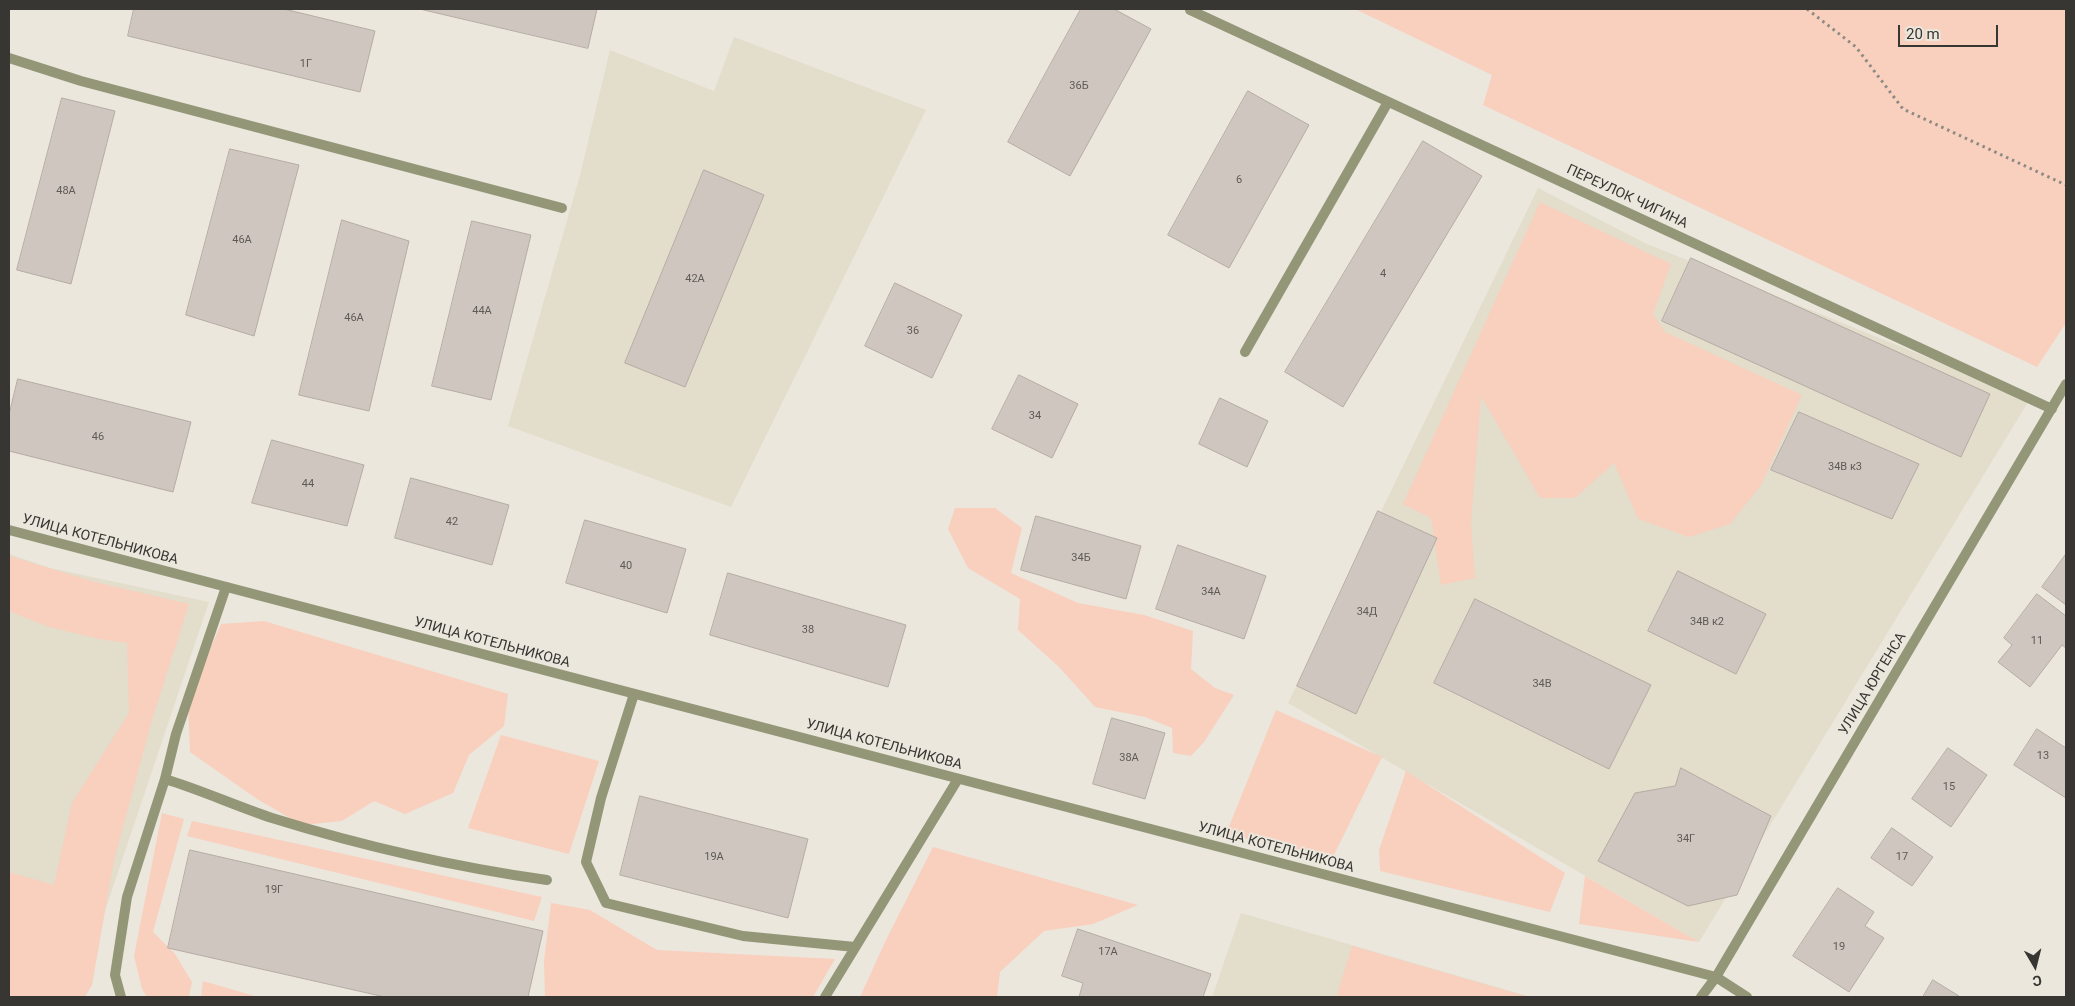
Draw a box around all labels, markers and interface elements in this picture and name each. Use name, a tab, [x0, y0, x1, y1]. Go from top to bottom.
scale bar	[1900, 15, 2000, 47]
text: 20 m	[1906, 25, 1940, 43]
house number: 1Г	[300, 57, 312, 71]
house number: 36Б	[1069, 79, 1089, 93]
street label: ПЕРЕУЛОК ЧИГИНА	[1564, 162, 1690, 232]
house number: 6	[1236, 173, 1242, 187]
house number: 48А	[56, 184, 76, 198]
house number: 46А	[232, 233, 252, 247]
house number: 4	[1380, 267, 1386, 281]
house number: 42А	[685, 272, 705, 286]
house number: 44А	[472, 304, 492, 318]
house number: 46А	[344, 311, 364, 325]
house number: 36	[907, 324, 919, 338]
house number: 34	[1029, 409, 1041, 423]
house number: 46	[92, 430, 104, 444]
house number: 34В к3	[1828, 460, 1862, 474]
house number: 44	[302, 477, 314, 491]
street label: УЛИЦА КОТЕЛЬНИКОВА	[20, 511, 180, 569]
house number: 42	[446, 515, 458, 529]
house number: 34Б	[1071, 551, 1091, 565]
house number: 40	[620, 559, 632, 573]
house number: 34А	[1201, 585, 1221, 599]
house number: 34Д	[1357, 605, 1377, 619]
street label: УЛИЦА КОТЕЛЬНИКОВА	[412, 614, 572, 672]
house number: 34В к2	[1690, 615, 1724, 629]
house number: 38	[802, 623, 814, 637]
street label: УЛИЦА ЮРГЕНСА	[1836, 630, 1910, 738]
house number: 11	[2031, 634, 2043, 648]
house number: 34В	[1532, 677, 1552, 691]
street label: УЛИЦА КОТЕЛЬНИКОВА	[804, 716, 964, 774]
house number: 13	[2037, 749, 2049, 763]
house number: 38А	[1119, 751, 1139, 765]
house number: 15	[1943, 780, 1955, 794]
street label: УЛИЦА КОТЕЛЬНИКОВА	[1196, 819, 1356, 877]
house number: 34Г	[1677, 832, 1695, 846]
house number: 19А	[704, 850, 724, 864]
house number: 17	[1896, 850, 1908, 864]
house number: 19Г	[265, 883, 283, 897]
house number: 19	[1833, 940, 1845, 954]
north arrow	[2010, 941, 2060, 991]
house number: 17А	[1098, 945, 1118, 959]
text: С	[2031, 972, 2043, 989]

